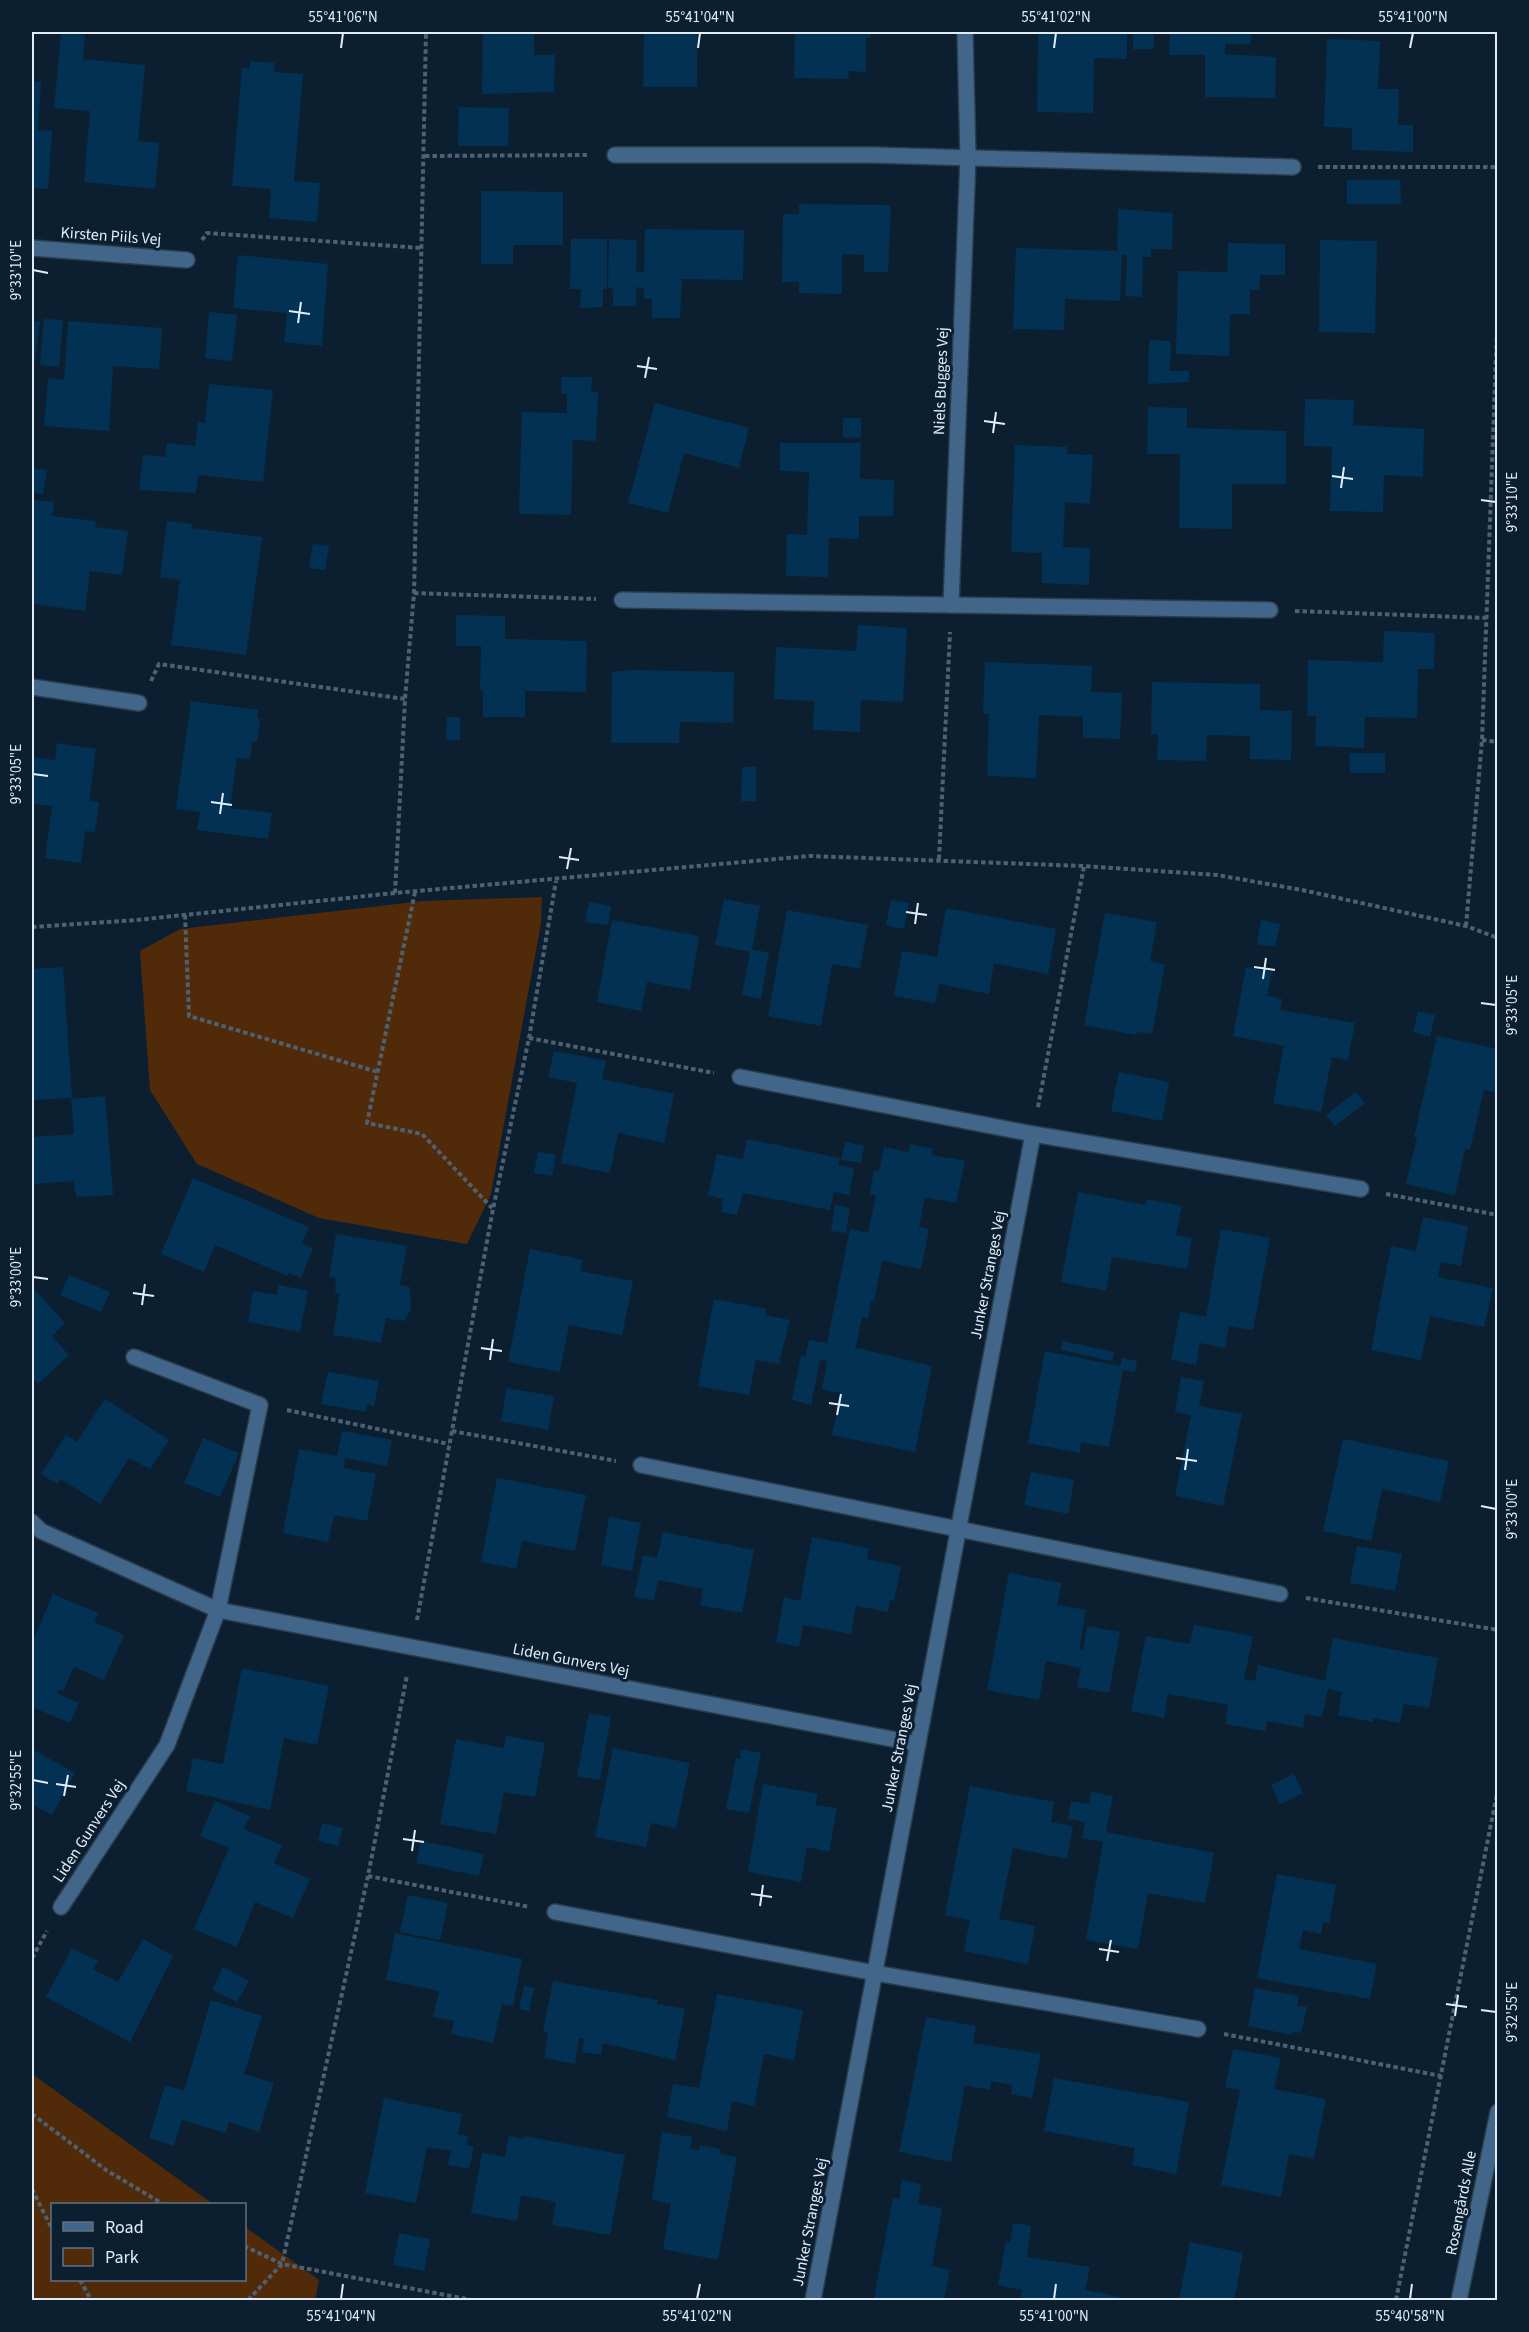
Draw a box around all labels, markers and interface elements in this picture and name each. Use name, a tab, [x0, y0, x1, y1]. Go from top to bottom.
text: 55°41'06"N	[308, 7, 378, 28]
text: 55°41'04"N	[665, 7, 735, 28]
text: 55°41'02"N	[1021, 7, 1091, 28]
text: 55°41'00"N	[1378, 7, 1448, 28]
street label: Kirsten Piils Vej	[60, 222, 162, 250]
text: 9°33'10"E	[6, 240, 27, 300]
street label: Niels Bugges Vej	[928, 327, 954, 435]
text: 9°33'10"E	[1502, 472, 1523, 532]
text: 9°33'05"E	[6, 744, 27, 804]
text: 9°33'05"E	[1502, 975, 1523, 1035]
street label: Junker Stranges Vej	[965, 1209, 1011, 1341]
text: 9°33'00"E	[6, 1247, 27, 1307]
text: 9°33'00"E	[1502, 1479, 1523, 1539]
street label: Liden Gunvers Vej	[511, 1638, 631, 1682]
street label: Junker Stranges Vej	[876, 1682, 922, 1814]
text: 9°32'55"E	[6, 1750, 27, 1810]
street label: Liden Gunvers Vej	[48, 1775, 130, 1887]
text: 9°32'55"E	[1502, 1982, 1523, 2042]
street label: Rosengårds Alle	[1440, 2149, 1482, 2257]
street label: Junker Stranges Vej	[787, 2156, 833, 2288]
legend	[51, 2203, 246, 2281]
text: Road	[105, 2215, 144, 2240]
text: Park	[105, 2245, 139, 2270]
text: 55°41'04"N	[306, 2306, 376, 2327]
text: 55°41'02"N	[662, 2306, 732, 2327]
text: 55°41'00"N	[1019, 2306, 1089, 2327]
text: 55°40'58"N	[1375, 2306, 1445, 2327]

